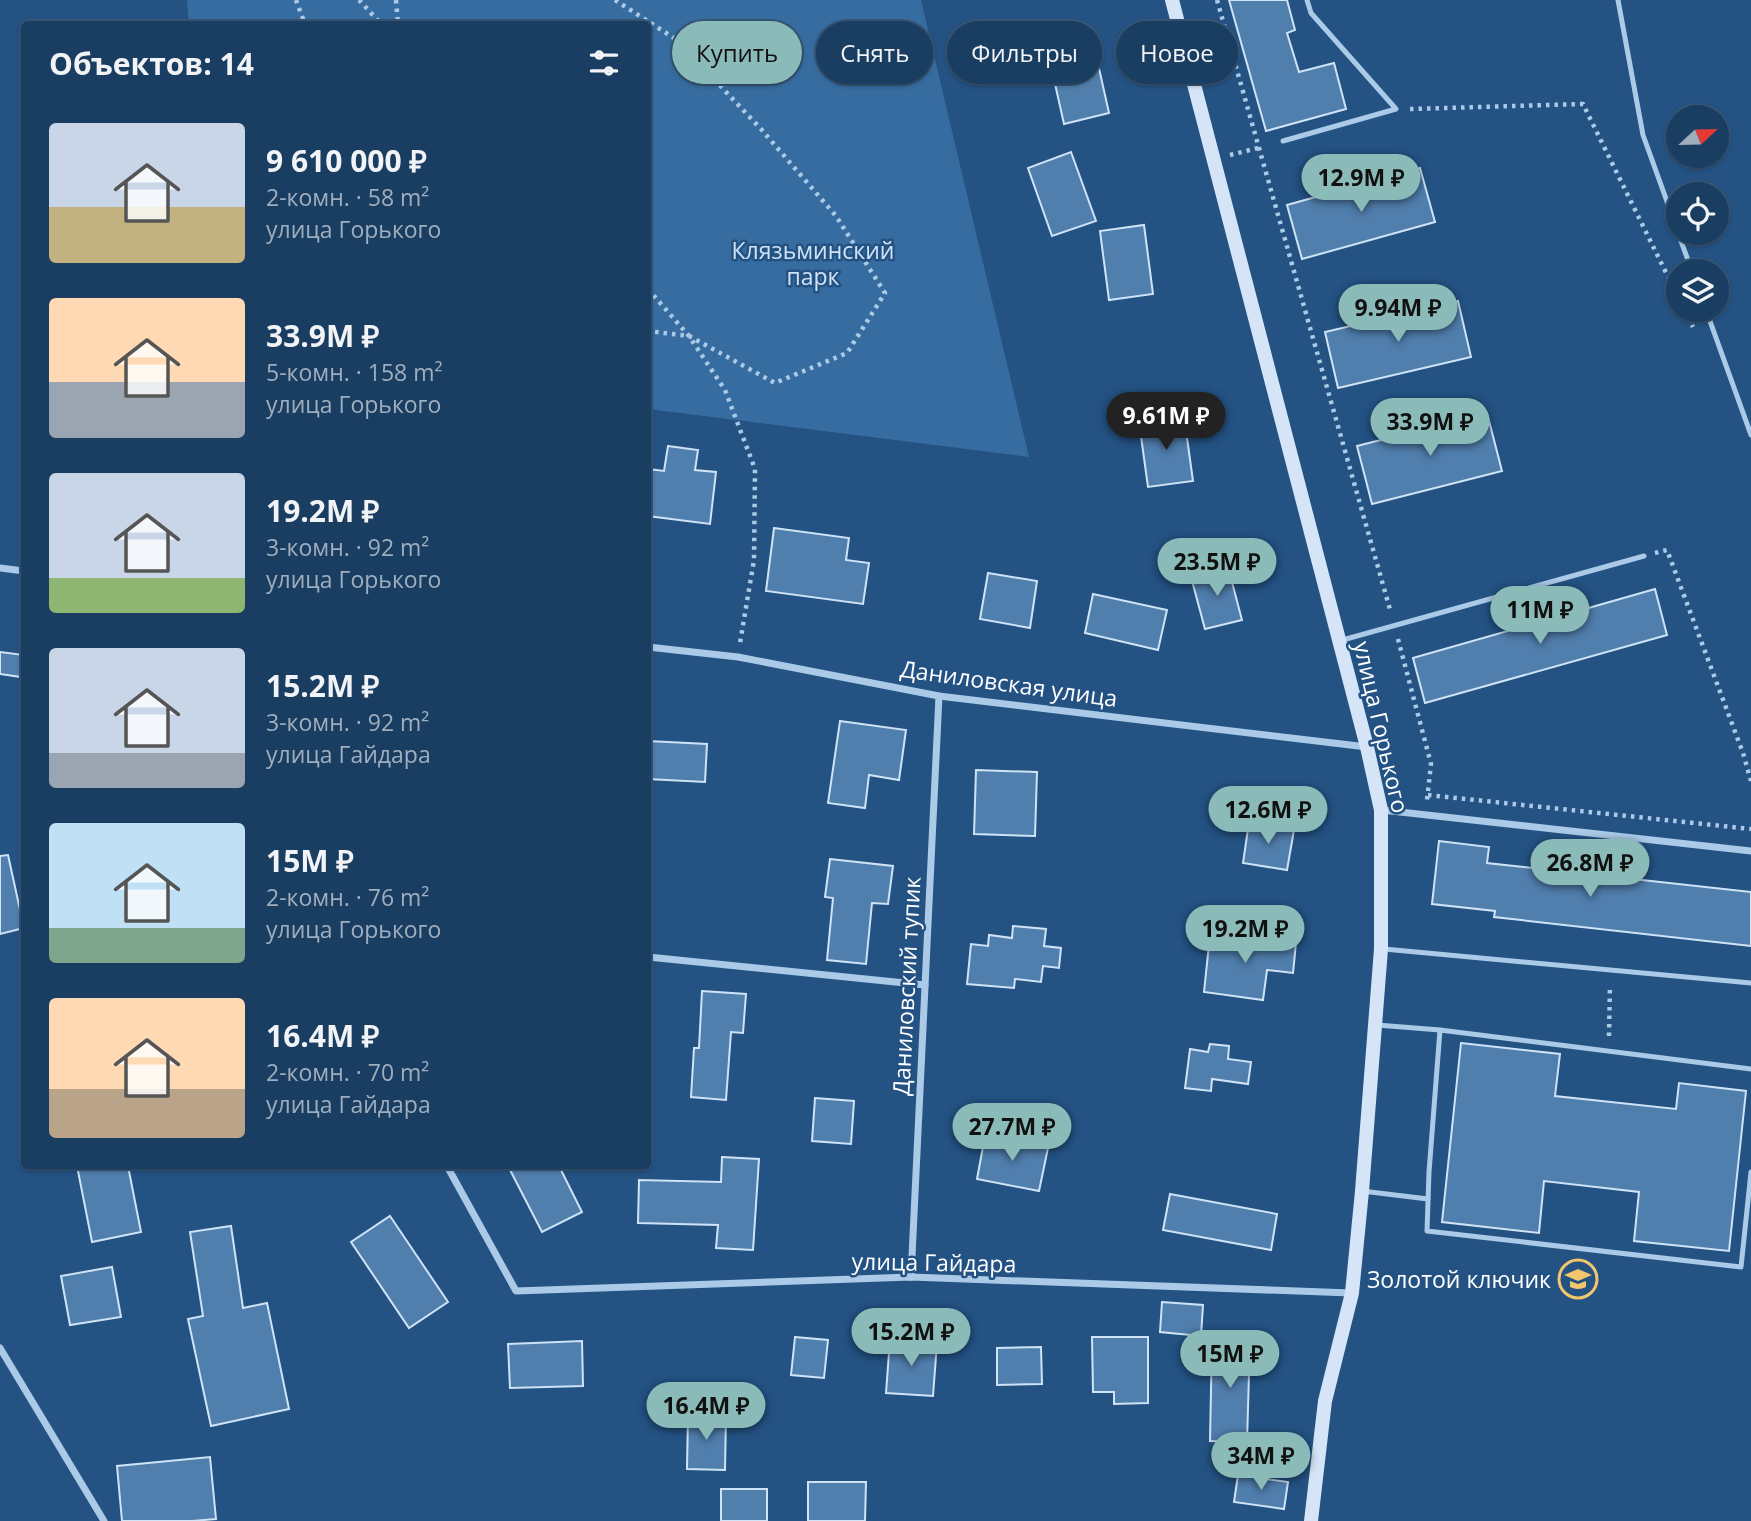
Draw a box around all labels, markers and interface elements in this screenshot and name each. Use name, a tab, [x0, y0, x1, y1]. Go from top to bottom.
chip: Купить	[672, 21, 802, 84]
chip: Снять	[816, 21, 933, 84]
chip: Фильтры	[947, 21, 1102, 84]
chip: Новое	[1116, 21, 1238, 84]
text: Объектов: 14	[49, 43, 254, 84]
icon: filters	[585, 44, 623, 82]
north arrow	[1666, 105, 1729, 168]
map controls	[1666, 105, 1729, 322]
text: 9 610 000 ₽	[266, 140, 427, 181]
icon: home	[105, 151, 189, 235]
pin: 12.9M ₽	[1296, 154, 1426, 214]
text: 12.9M ₽	[1317, 161, 1405, 193]
text: 2-комн. · 58 m²	[266, 181, 429, 213]
button: locate	[1666, 182, 1729, 245]
text: улица Горького	[266, 213, 441, 245]
park label: Клязьминский парк	[732, 234, 894, 292]
button: layers	[1666, 259, 1729, 322]
pin: 9.94M ₽	[1333, 284, 1463, 344]
text: 9.94M ₽	[1354, 291, 1442, 323]
text: 33.9M ₽	[266, 315, 380, 356]
icon: home	[105, 326, 189, 410]
text: 5-комн. · 158 m²	[266, 356, 442, 388]
text: улица Горького	[266, 388, 441, 420]
pin: 9.61M ₽	[1101, 392, 1231, 452]
pin: 33.9M ₽	[1365, 398, 1495, 458]
text: 9.61M ₽	[1122, 399, 1210, 431]
text: 33.9M ₽	[1386, 405, 1474, 437]
text: 19.2M ₽	[266, 490, 380, 531]
icon: home	[105, 501, 189, 585]
text: 3-комн. · 92 m²	[266, 531, 429, 563]
pin: 23.5M ₽	[1152, 538, 1282, 598]
text: 23.5M ₽	[1173, 545, 1261, 577]
text: улица Горького	[266, 563, 441, 595]
pin: 11M ₽	[1491, 586, 1589, 646]
text: 11M ₽	[1506, 593, 1574, 625]
street label: улица Горького	[1347, 638, 1417, 816]
street label: Даниловская улица	[898, 652, 1120, 714]
text: 15.2M ₽	[266, 665, 380, 706]
icon: home	[105, 676, 189, 760]
text: 3-комн. · 92 m²	[266, 706, 429, 738]
text: улица Гайдара	[266, 738, 431, 770]
pin: 12.6M ₽	[1203, 786, 1333, 846]
text: 12.6M ₽	[1224, 793, 1312, 825]
pin: 26.8M ₽	[1525, 839, 1655, 899]
text: 15M ₽	[266, 840, 354, 881]
text: 26.8M ₽	[1546, 846, 1634, 878]
icon: home	[105, 851, 189, 935]
street label: Даниловский тупик	[884, 876, 928, 1096]
text: 2-комн. · 76 m²	[266, 881, 429, 913]
pin: 19.2M ₽	[1180, 906, 1310, 965]
text: 19.2M ₽	[1201, 912, 1289, 944]
text: улица Горького	[266, 913, 441, 945]
text: 16.4M ₽	[266, 1015, 380, 1056]
icon: home	[105, 1026, 189, 1110]
text: 2-комн. · 70 m²	[266, 1056, 429, 1088]
text: улица Гайдара	[266, 1088, 431, 1120]
pin: 27.7M ₽	[947, 1104, 1077, 1163]
text: 27.7M ₽	[968, 1110, 1056, 1142]
street label: улица Гайдара	[851, 1245, 1017, 1279]
school or university icon: Золотой ключик	[1557, 1258, 1599, 1300]
place label: Золотой ключик	[1367, 1263, 1551, 1295]
pin: 15.2M ₽	[846, 1308, 976, 1368]
text: 15.2M ₽	[867, 1315, 955, 1347]
pin: 15M ₽	[1181, 1330, 1279, 1390]
text: 15M ₽	[1196, 1337, 1264, 1369]
pin: 16.4M ₽	[641, 1382, 771, 1442]
text: 16.4M ₽	[662, 1389, 750, 1421]
pin: 34M ₽	[1212, 1432, 1310, 1492]
text: 34M ₽	[1227, 1439, 1295, 1471]

